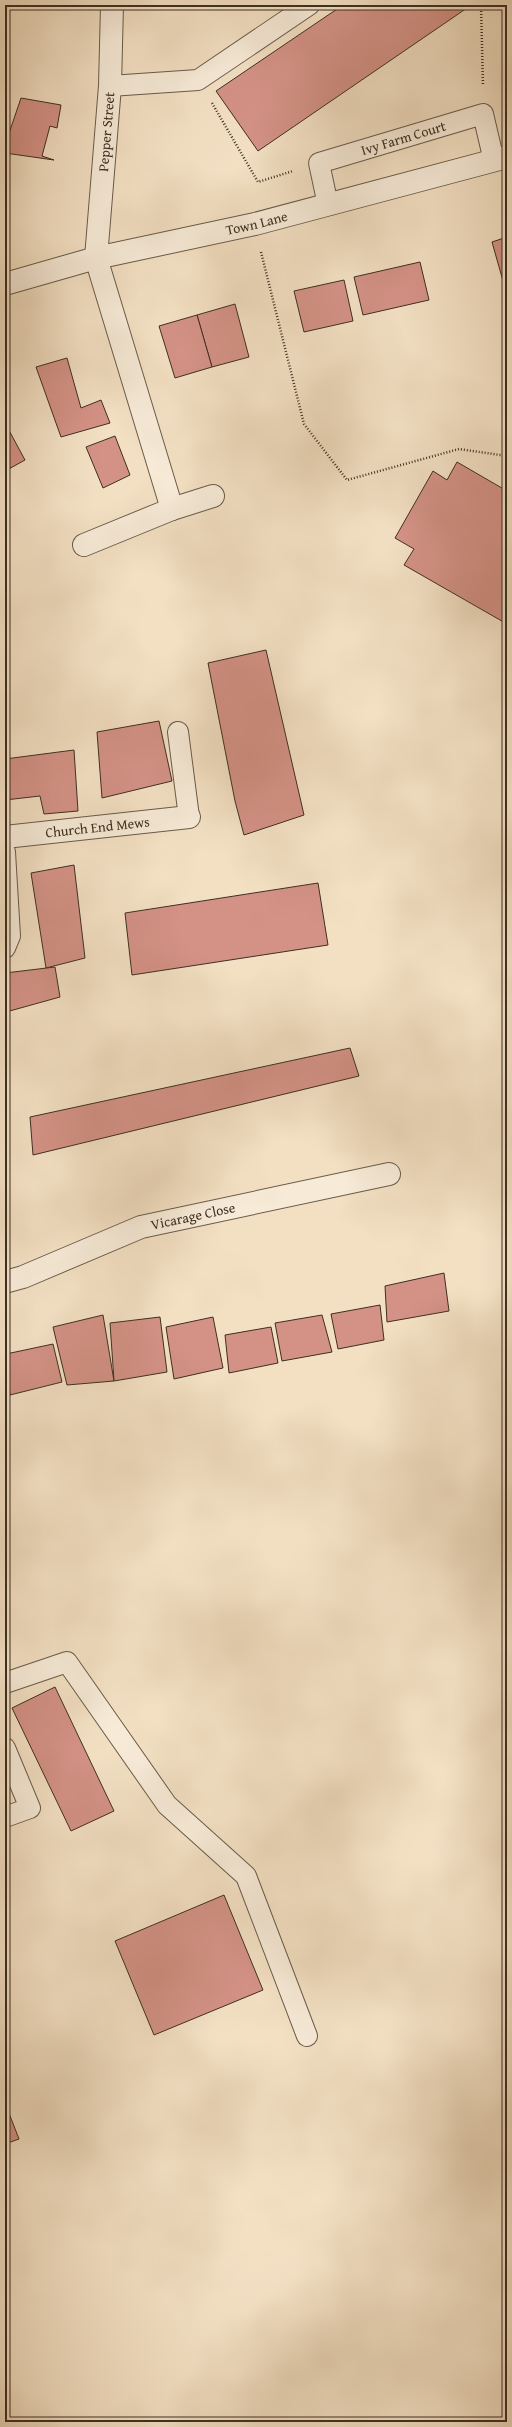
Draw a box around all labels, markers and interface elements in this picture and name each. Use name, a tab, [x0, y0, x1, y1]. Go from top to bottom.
street label: Pepper Street	[93, 91, 119, 173]
street label: Ivy Farm Court	[358, 116, 448, 160]
street label: Town Lane	[224, 206, 290, 240]
street label: Church End Mews	[44, 811, 151, 843]
street label: Vicarage Close	[149, 1197, 237, 1235]

